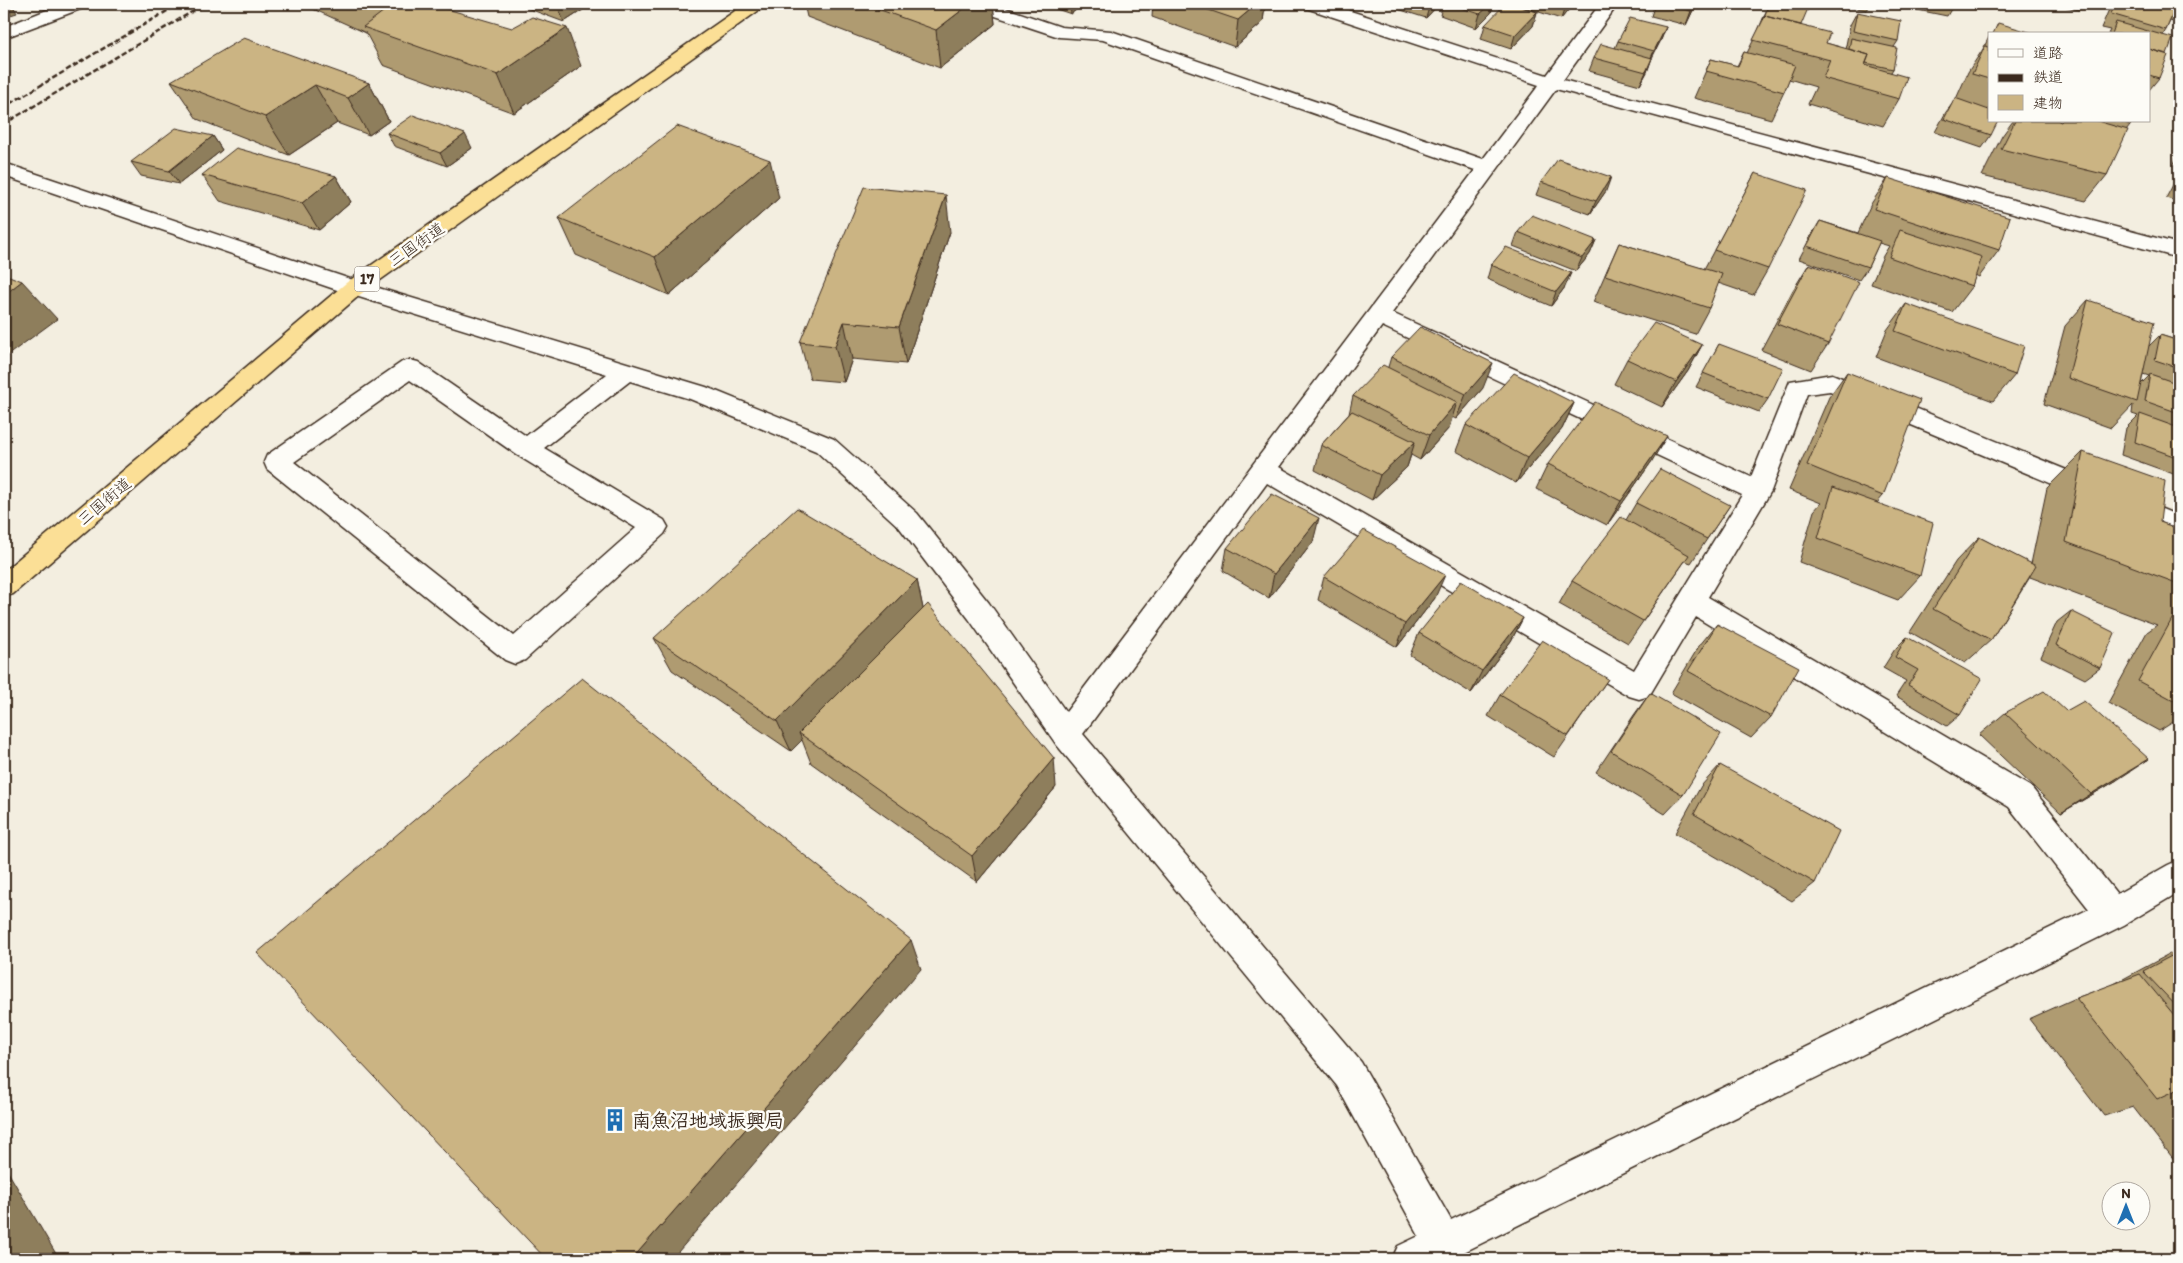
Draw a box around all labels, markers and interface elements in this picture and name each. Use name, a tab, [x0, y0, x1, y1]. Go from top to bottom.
legend	[1988, 32, 2150, 122]
text: 道路	[2033, 44, 2063, 62]
text: 鉄道	[2033, 68, 2063, 86]
text: 建物	[2033, 94, 2063, 112]
street label: 三国街道	[385, 218, 448, 271]
road number: 17	[354, 266, 380, 292]
street label: 三国街道	[74, 474, 135, 529]
building icon: 南魚沼地域振興局	[602, 1107, 628, 1133]
place label: 南魚沼地域振興局	[632, 1109, 784, 1132]
north arrow	[2100, 1180, 2150, 1230]
text: N	[2121, 1185, 2131, 1202]

